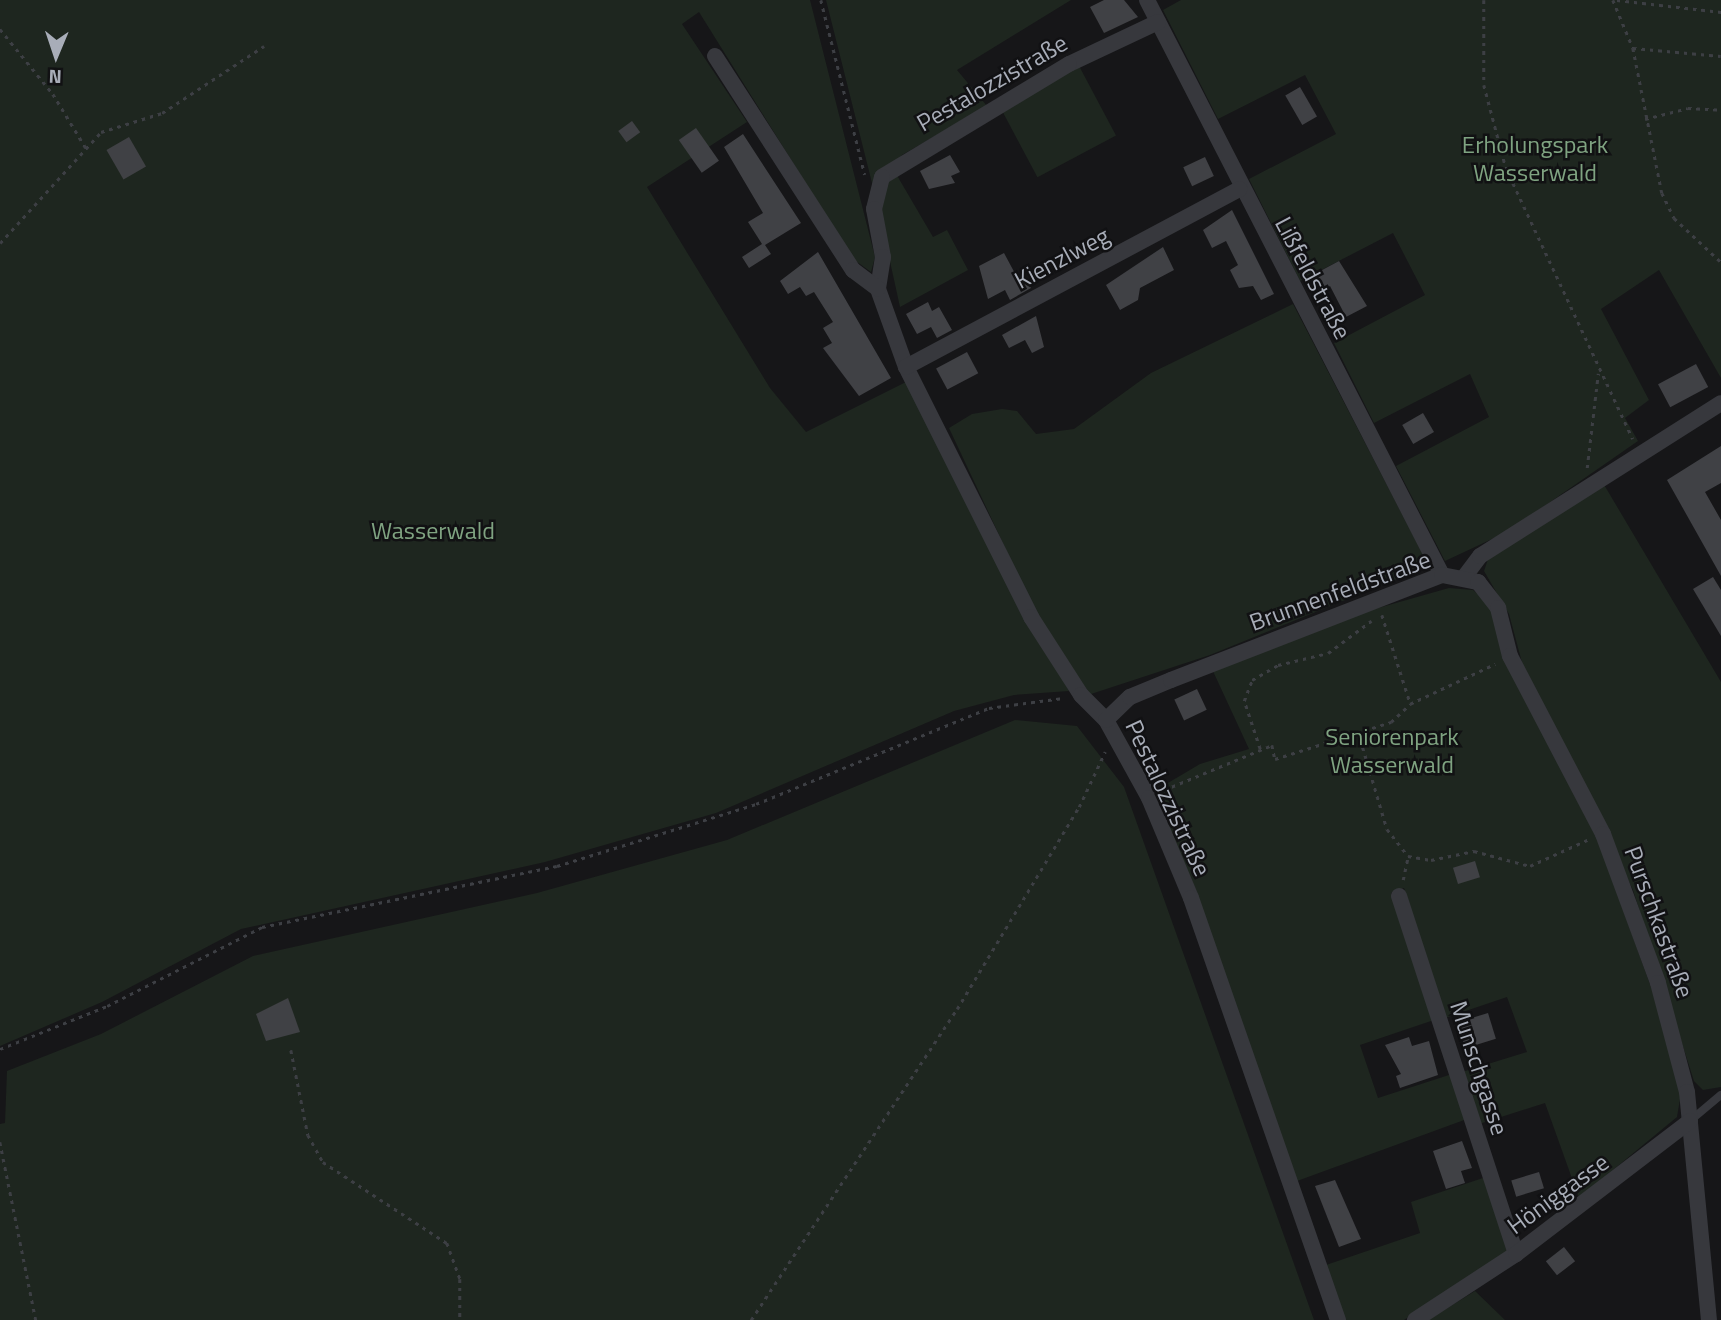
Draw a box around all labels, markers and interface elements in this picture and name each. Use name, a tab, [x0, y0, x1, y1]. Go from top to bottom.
north arrow	[21, 21, 91, 91]
street label: Pestalozzistraße	[912, 28, 1072, 138]
text: N	[48, 63, 62, 92]
park label: Erholungspark Wasserwald	[1462, 131, 1608, 187]
street label: Lißfeldstraße	[1269, 212, 1357, 344]
street label: Kienzlweg	[1010, 221, 1114, 295]
park label: Wasserwald	[371, 517, 495, 545]
street label: Brunnenfeldstraße	[1246, 545, 1434, 637]
street label: Pestalozzistraße	[1119, 715, 1217, 881]
park label: Seniorenpark Wasserwald	[1325, 723, 1459, 779]
street label: Purschkastraße	[1618, 842, 1700, 1002]
street label: Munschgasse	[1444, 997, 1514, 1139]
street label: Höniggasse	[1502, 1148, 1614, 1240]

